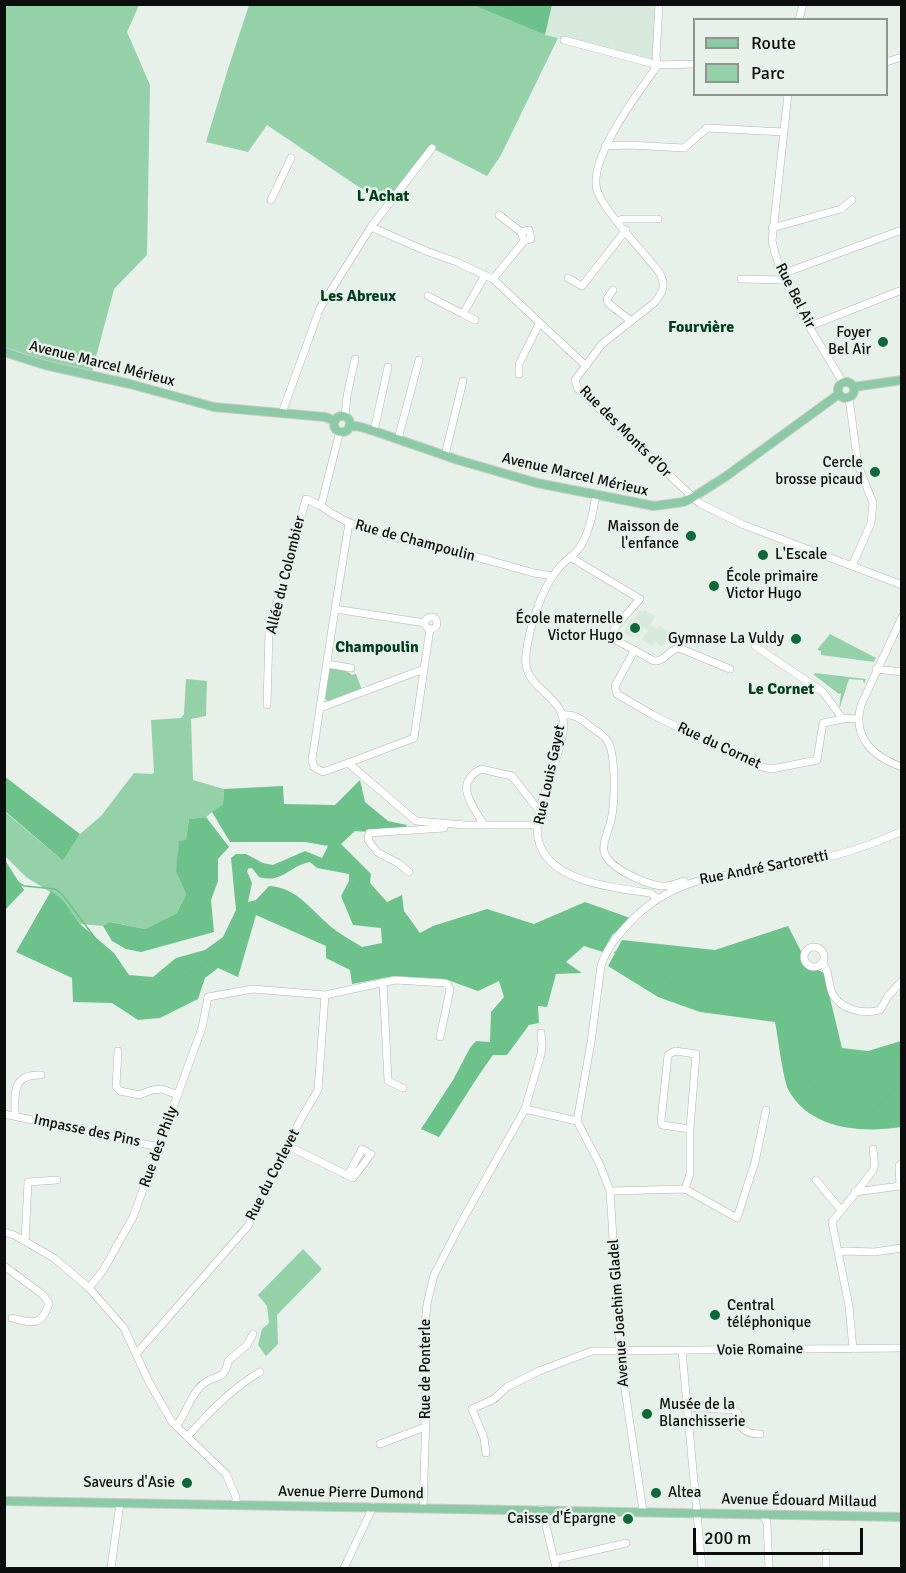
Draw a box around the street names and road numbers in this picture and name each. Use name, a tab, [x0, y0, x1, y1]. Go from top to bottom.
street label: Rue Bel Air	[771, 260, 819, 332]
street label: Avenue Marcel Mérieux	[27, 337, 177, 391]
street label: Rue des Monts d'Or	[575, 382, 675, 482]
street label: Avenue Marcel Mérieux	[500, 449, 650, 501]
street label: Allée du Colombier	[263, 514, 309, 636]
street label: Rue de Champoulin	[353, 516, 477, 566]
street label: Rue du Cornet	[674, 719, 764, 773]
street label: Rue Louis Gayet	[531, 723, 569, 827]
street label: Rue André Sartoretti	[698, 847, 830, 889]
street label: Rue des Phily	[136, 1104, 182, 1190]
street label: Impasse des Pins	[32, 1111, 142, 1151]
street label: Rue du Corlevet	[242, 1126, 304, 1224]
street label: Avenue Joachim Gladel	[605, 1238, 633, 1388]
street label: Rue de Ponterle	[417, 1319, 435, 1419]
street label: Voie Romaine	[717, 1340, 803, 1360]
street label: Avenue Pierre Dumond	[278, 1483, 424, 1503]
street label: Avenue Édouard Millaud	[721, 1491, 877, 1511]

